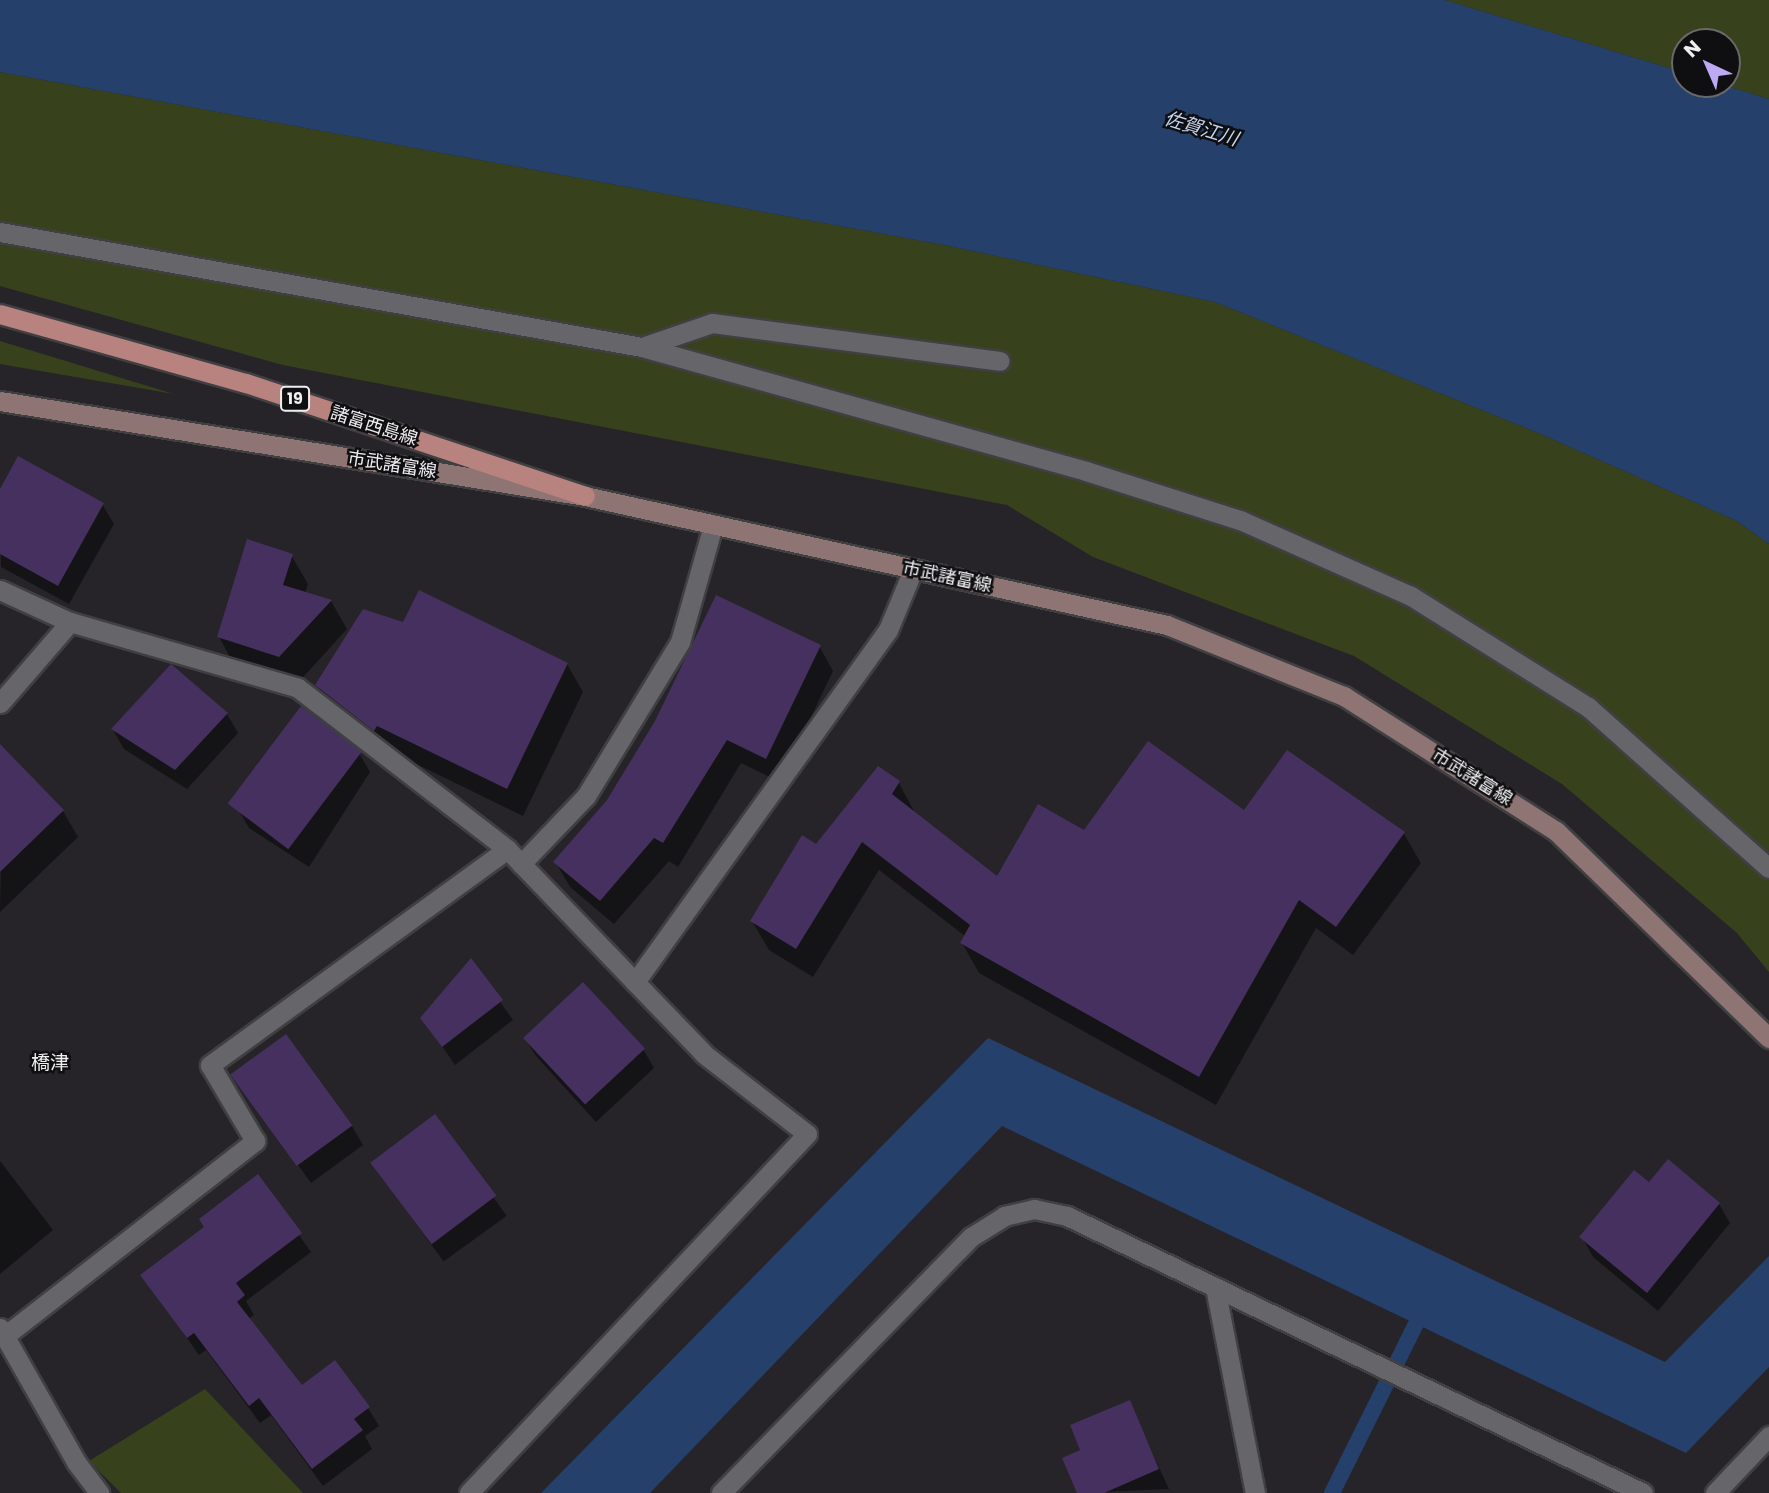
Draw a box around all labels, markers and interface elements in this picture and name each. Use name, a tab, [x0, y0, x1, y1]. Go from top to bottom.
north arrow	[1671, 28, 1741, 98]
text: N	[1678, 34, 1707, 64]
water label: 佐賀江川	[1161, 107, 1241, 151]
road number: 19	[279, 386, 311, 412]
street label: 諸富西島線	[328, 402, 420, 450]
street label: 市武諸富線	[346, 447, 438, 483]
street label: 市武諸富線	[901, 557, 993, 597]
street label: 市武諸富線	[1428, 744, 1516, 810]
district label: 橋津	[31, 1052, 69, 1074]

